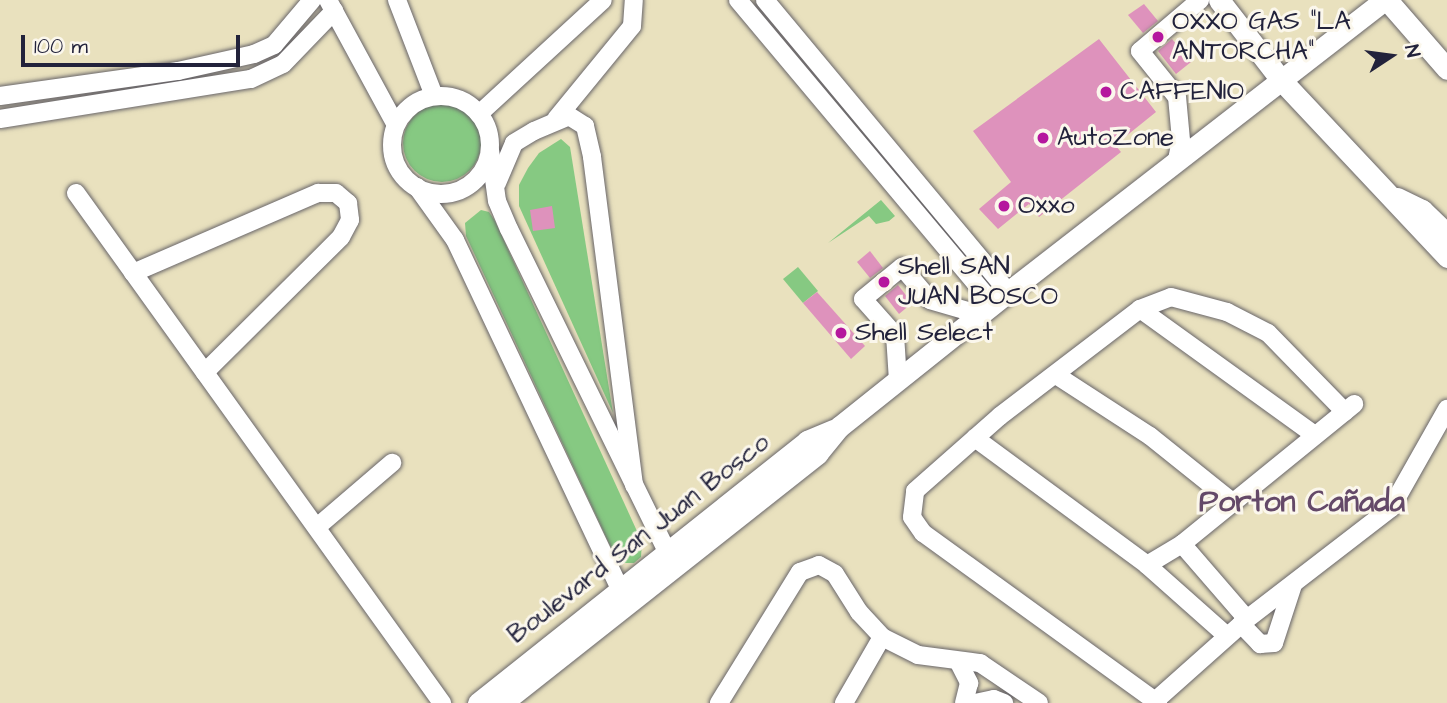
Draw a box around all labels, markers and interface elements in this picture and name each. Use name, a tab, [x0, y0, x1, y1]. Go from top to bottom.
place label: OXXO GAS "LA ANTORCHA"	[1172, 6, 1351, 68]
scale bar	[24, 21, 243, 65]
north arrow	[1356, 21, 1426, 91]
marker: OXXO GAS "LA ANTORCHA"	[1150, 29, 1166, 45]
text: 100 m	[34, 32, 88, 61]
text: N	[1397, 42, 1426, 60]
place label: CAFFENIO	[1120, 76, 1244, 108]
marker: CAFFENIO	[1098, 84, 1114, 100]
place label: AutoZone	[1057, 122, 1174, 154]
marker: AutoZone	[1035, 130, 1051, 146]
place label: Oxxo	[1018, 190, 1075, 222]
marker: Oxxo	[996, 198, 1012, 214]
place label: Shell SAN JUAN BOSCO	[898, 251, 1058, 312]
marker: Shell SAN JUAN BOSCO	[876, 274, 892, 290]
place label: Shell Select	[855, 317, 993, 349]
marker: Shell Select	[833, 325, 849, 341]
street label: Boulevard San Juan Bosco	[502, 427, 776, 651]
district label: Porton Cañada	[1199, 484, 1405, 520]

